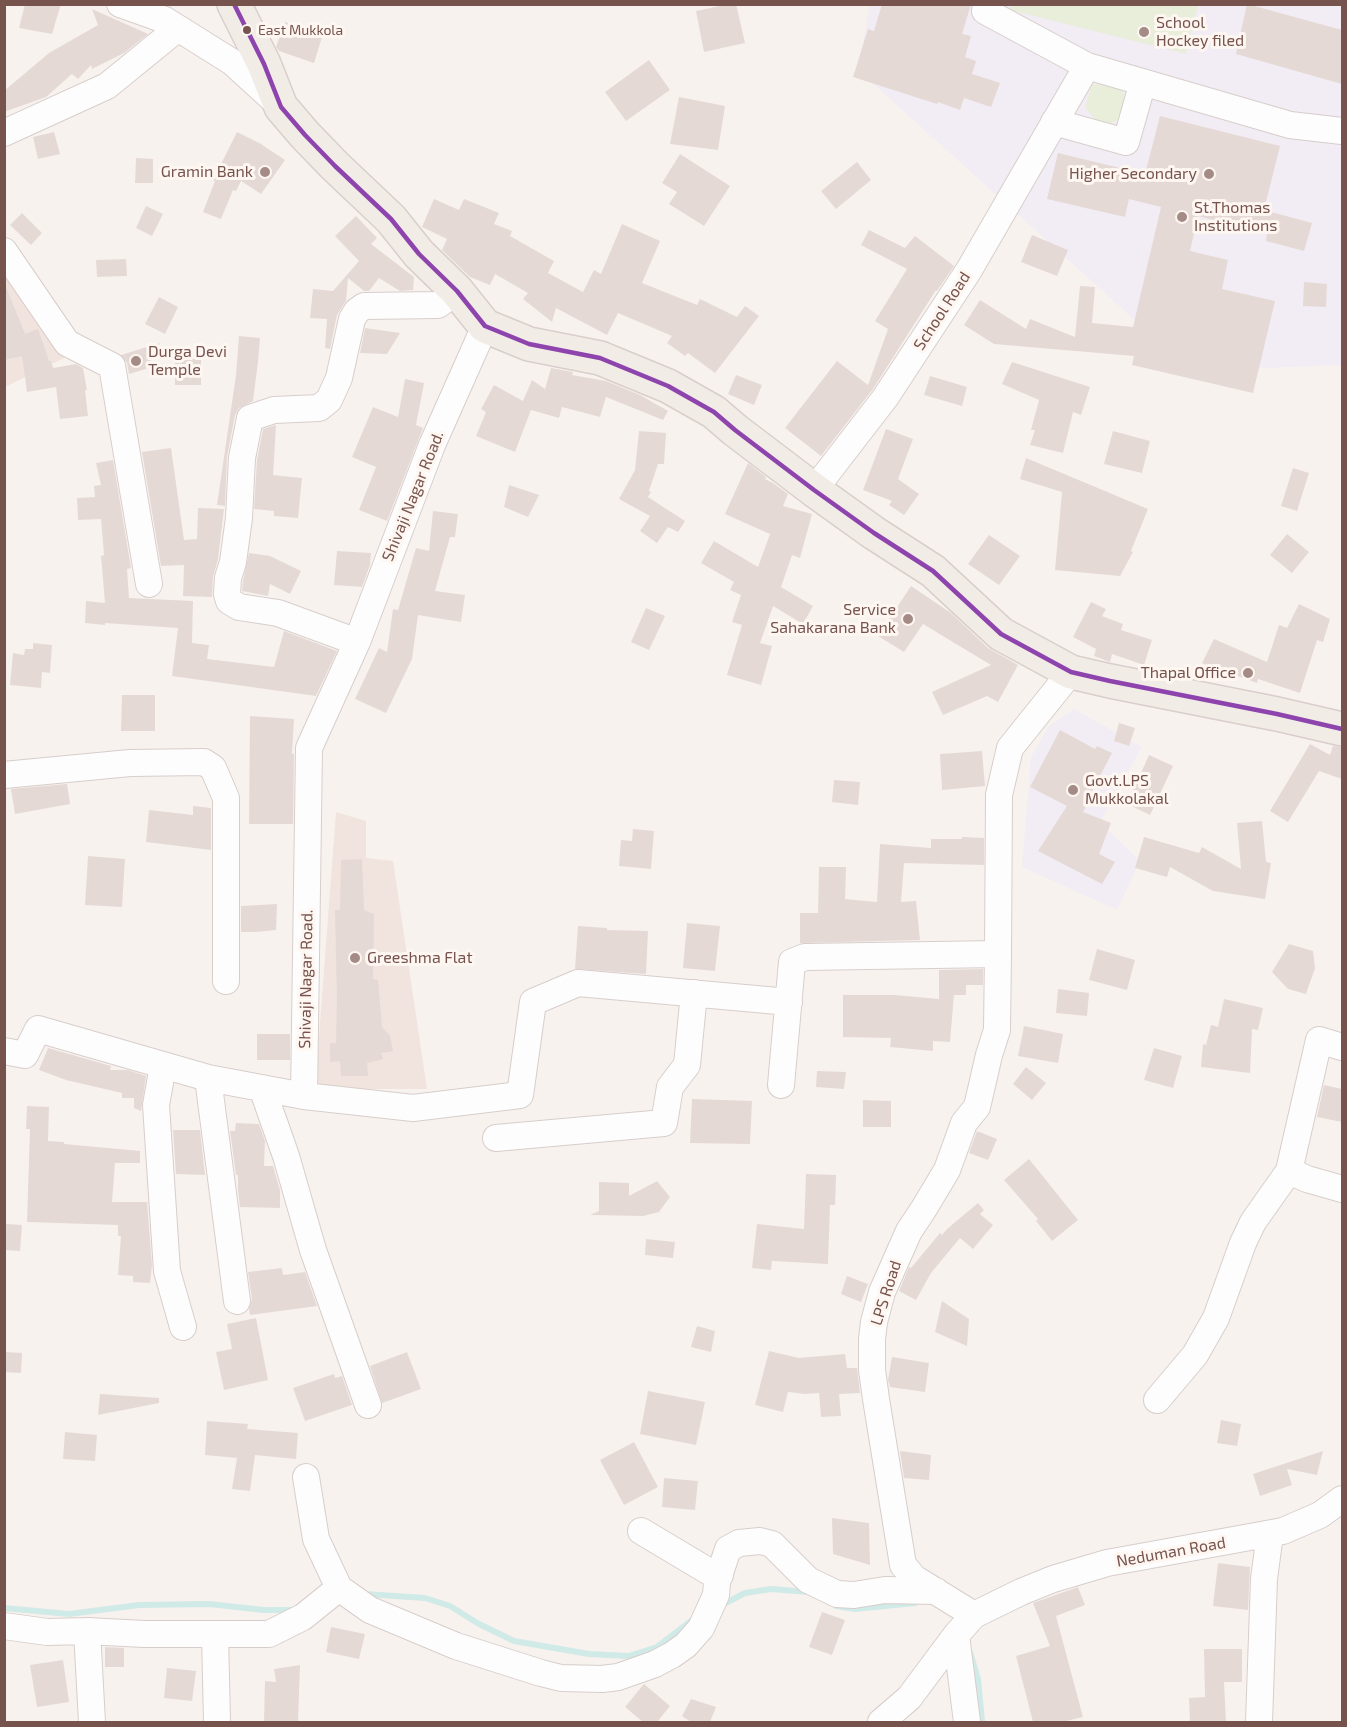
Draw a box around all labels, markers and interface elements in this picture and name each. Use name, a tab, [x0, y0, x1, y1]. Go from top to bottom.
place label: School Hockey filed	[1156, 13, 1244, 51]
place label: East Mukkola	[258, 22, 343, 38]
marker: East Mukkola	[241, 24, 253, 36]
marker: School Hockey filed	[1137, 25, 1151, 39]
place label: Gramin Bank	[161, 162, 253, 182]
place label: Higher Secondary	[1069, 164, 1197, 184]
marker: Gramin Bank	[258, 165, 272, 179]
marker: Higher Secondary	[1202, 167, 1216, 181]
place label: St.Thomas Institutions	[1194, 198, 1277, 236]
marker: St.Thomas Institutions	[1175, 210, 1189, 224]
street label: School Road	[910, 268, 974, 354]
place label: Durga Devi Temple	[148, 342, 227, 380]
marker: Durga Devi Temple	[129, 354, 143, 368]
street label: Shivaji Nagar Road.	[378, 428, 448, 564]
place label: Service Sahakarana Bank	[770, 600, 896, 638]
marker: Service Sahakarana Bank	[901, 612, 915, 626]
place label: Thapal Office	[1140, 663, 1236, 683]
marker: Thapal Office	[1241, 666, 1255, 680]
place label: Govt.LPS Mukkolakal	[1085, 771, 1169, 809]
marker: Govt.LPS Mukkolakal	[1066, 783, 1080, 797]
street label: Shivaji Nagar Road.	[295, 909, 317, 1049]
place label: Greeshma Flat	[367, 948, 472, 968]
marker: Greeshma Flat	[348, 951, 362, 965]
street label: LPS Road	[867, 1258, 905, 1328]
street label: Neduman Road	[1115, 1533, 1227, 1571]

